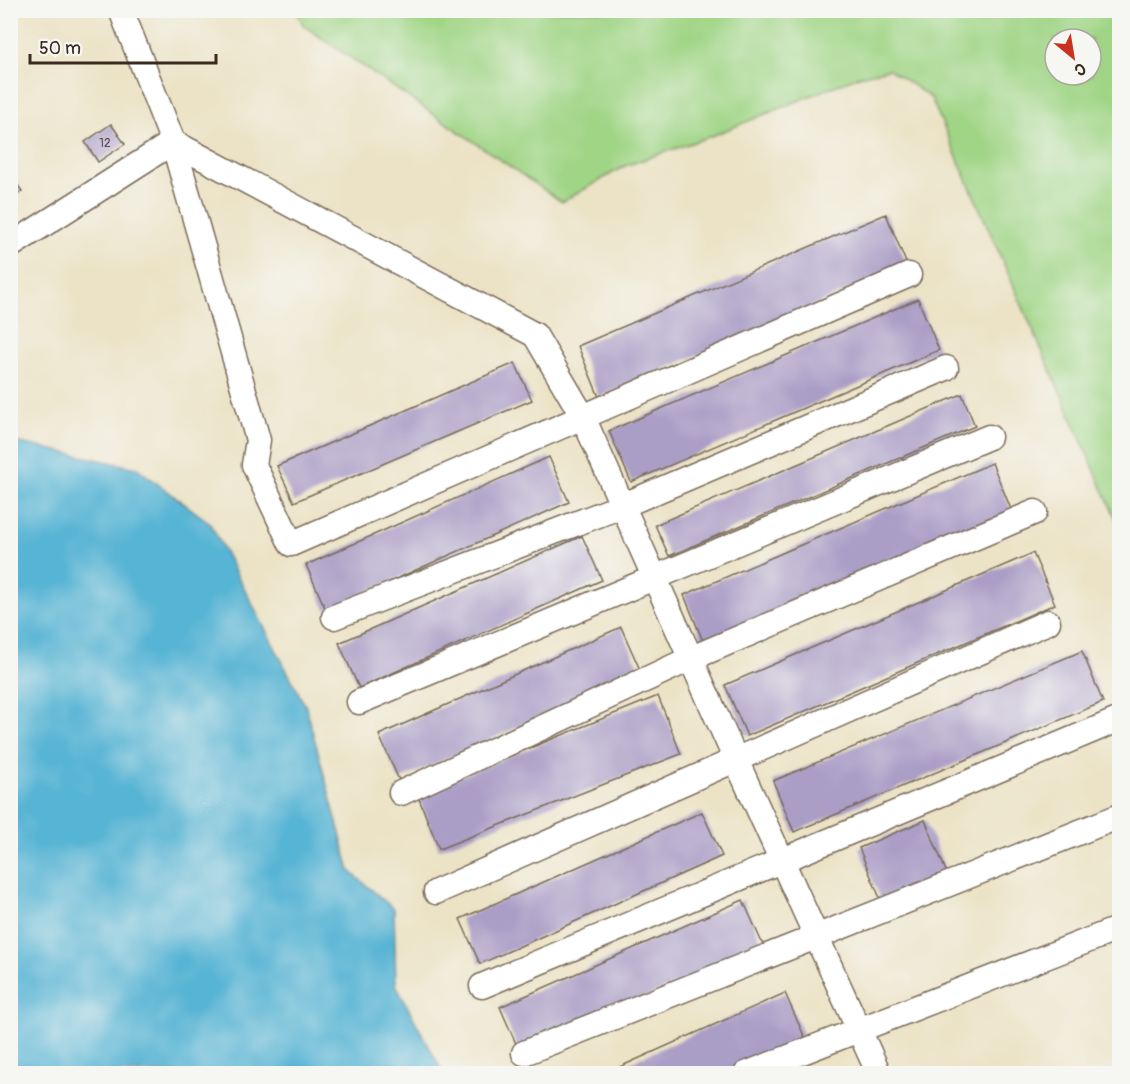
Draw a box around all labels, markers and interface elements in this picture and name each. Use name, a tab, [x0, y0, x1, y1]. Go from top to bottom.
scale bar	[30, 27, 216, 65]
north arrow	[1043, 27, 1103, 87]
text: 50 m	[39, 37, 81, 60]
text: С	[1071, 58, 1089, 80]
house number: 12	[99, 136, 111, 151]

